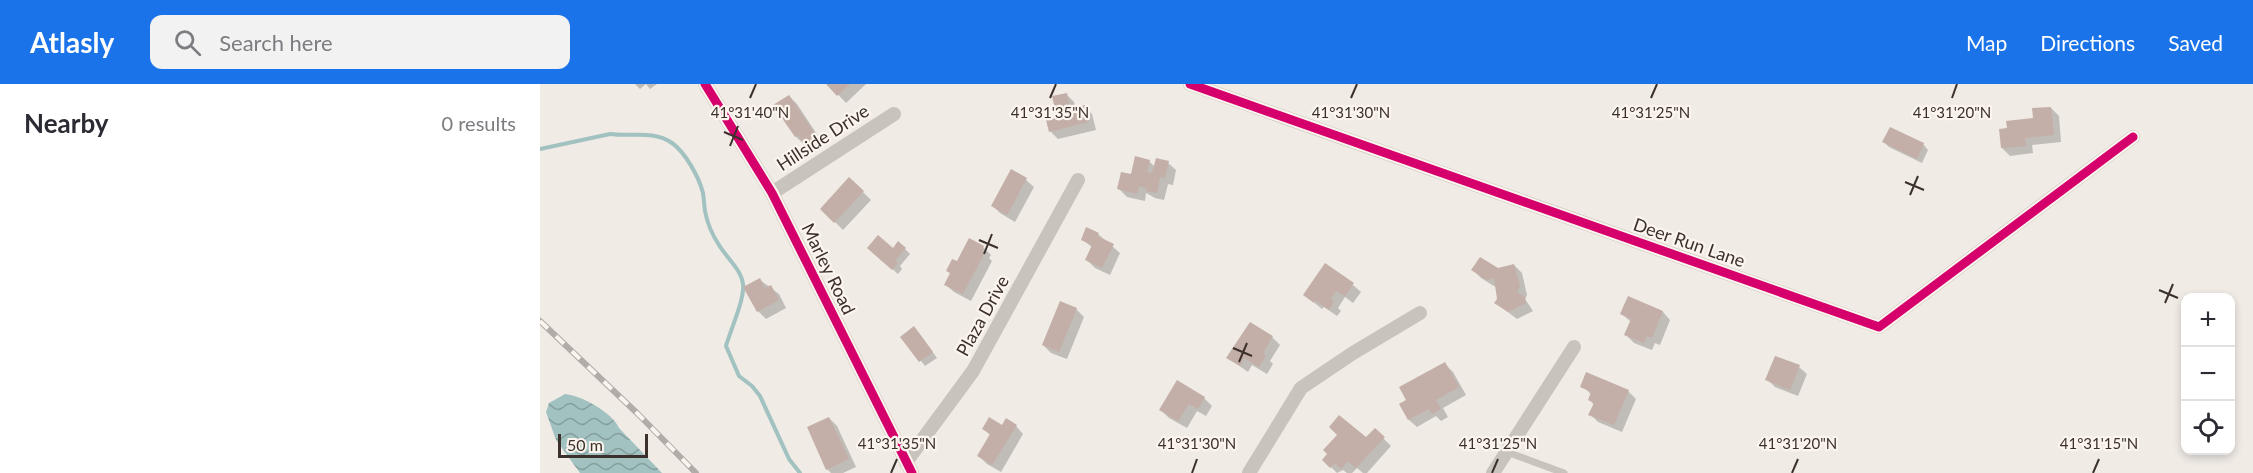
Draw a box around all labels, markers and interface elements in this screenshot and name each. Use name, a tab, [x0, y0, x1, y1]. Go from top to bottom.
search box	[150, 15, 570, 69]
text: Atlasly	[30, 25, 114, 59]
icon: search	[171, 26, 204, 59]
text: Search here	[219, 29, 333, 56]
text: Map	[1966, 30, 2007, 55]
text: Directions	[2040, 30, 2135, 55]
text: Saved	[2168, 30, 2223, 55]
street label: Hillside Drive	[772, 99, 873, 175]
text: 41°31'40"N	[711, 103, 789, 121]
text: 41°31'35"N	[1011, 103, 1089, 121]
text: 41°31'30"N	[1312, 103, 1390, 121]
text: 41°31'25"N	[1612, 103, 1690, 121]
text: 41°31'20"N	[1913, 103, 1991, 121]
text: Nearby	[24, 107, 109, 139]
text: 0 results	[441, 111, 516, 135]
street label: Deer Run Lane	[1631, 213, 1748, 271]
street label: Marley Road	[797, 219, 860, 318]
street label: Plaza Drive	[951, 271, 1013, 360]
map controls	[2181, 293, 2235, 455]
button: +	[2181, 293, 2235, 347]
button: −	[2181, 347, 2235, 401]
button: locate	[2181, 401, 2235, 455]
scale bar	[558, 431, 648, 458]
text: 41°31'35"N	[858, 434, 936, 452]
text: 41°31'30"N	[1158, 434, 1236, 452]
text: 41°31'25"N	[1459, 434, 1537, 452]
text: 41°31'20"N	[1759, 434, 1837, 452]
text: 41°31'15"N	[2060, 434, 2138, 452]
text: 50 m	[567, 435, 603, 454]

